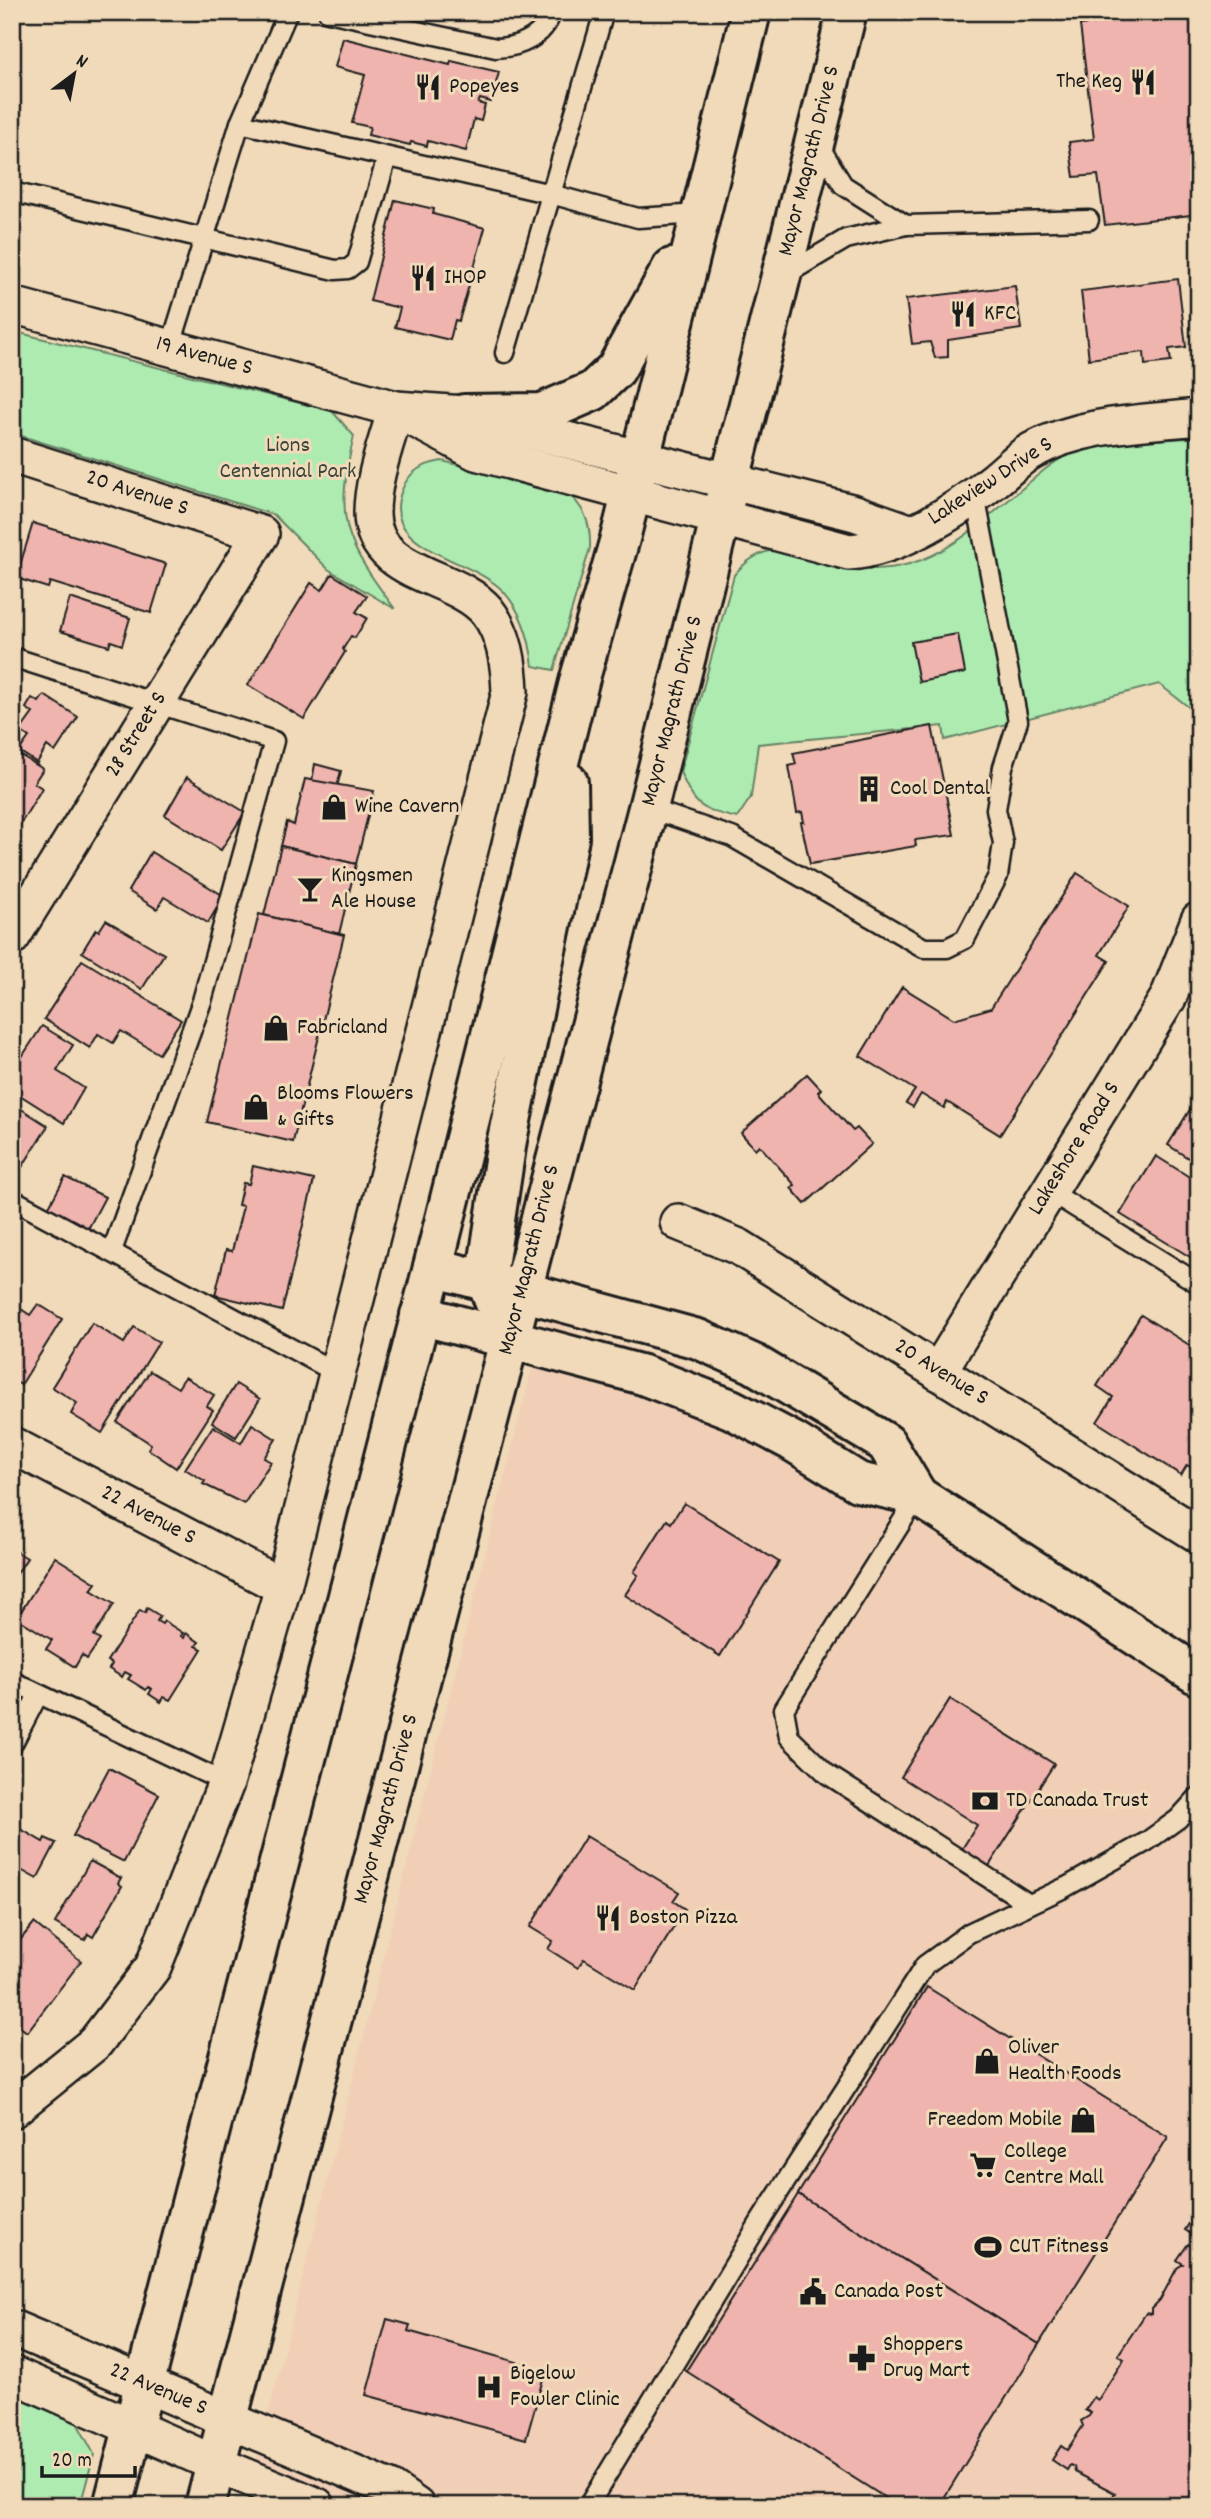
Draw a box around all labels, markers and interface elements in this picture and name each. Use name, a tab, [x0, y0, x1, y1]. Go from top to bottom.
north arrow	[38, 38, 108, 108]
text: N	[70, 49, 92, 76]
street label: Mayor Magrath Drive S	[770, 62, 850, 260]
place label: The Keg	[1056, 66, 1122, 99]
restaurant icon: The Keg	[1128, 67, 1158, 97]
place label: Popeyes	[449, 71, 520, 104]
restaurant icon: Popeyes	[413, 72, 443, 102]
place label: IHOP	[444, 262, 487, 295]
restaurant icon: IHOP	[408, 263, 438, 293]
place label: KFC	[984, 298, 1016, 331]
restaurant icon: KFC	[948, 299, 978, 329]
street label: 19 Avenue S	[152, 328, 256, 386]
street label: Lakeview Drive S	[922, 429, 1060, 535]
park label: Lions Centennial Park	[220, 430, 356, 489]
street label: 20 Avenue S	[81, 462, 193, 526]
street label: Mayor Magrath Drive S	[633, 612, 713, 810]
street label: 28 Street S	[98, 686, 176, 784]
place label: Cool Dental	[890, 773, 990, 806]
building icon: Cool Dental	[854, 774, 884, 804]
place label: Wine Cavern	[355, 791, 459, 824]
shop icon: Wine Cavern	[319, 792, 349, 822]
place label: Kingsmen Ale House	[331, 860, 416, 919]
bar icon: Kingsmen Ale House	[295, 874, 325, 904]
place label: Fabricland	[297, 1012, 388, 1045]
shop icon: Fabricland	[261, 1013, 291, 1043]
street label: Lakeshore Road S	[1021, 1076, 1129, 1222]
place label: Blooms Flowers & Gifts	[277, 1078, 414, 1137]
shop icon: Blooms Flowers & Gifts	[241, 1092, 271, 1122]
street label: Mayor Magrath Drive S	[490, 1161, 570, 1359]
street label: 20 Avenue S	[887, 1331, 995, 1415]
street label: 22 Avenue S	[94, 1477, 202, 1555]
street label: Mayor Magrath Drive S	[346, 1710, 428, 1908]
place label: TD Canada Trust	[1006, 1785, 1149, 1818]
bank icon: TD Canada Trust	[970, 1786, 1000, 1816]
place label: Boston Pizza	[629, 1902, 739, 1935]
restaurant icon: Boston Pizza	[593, 1903, 623, 1933]
place label: Oliver Health Foods	[1008, 2032, 1122, 2091]
shop icon: Oliver Health Foods	[972, 2046, 1002, 2076]
place label: Freedom Mobile	[927, 2104, 1062, 2137]
shop icon: Freedom Mobile	[1068, 2105, 1098, 2135]
place label: College Centre Mall	[1004, 2136, 1104, 2195]
supermarket icon: College Centre Mall	[968, 2150, 998, 2180]
place label: CUT Fitness	[1009, 2231, 1109, 2264]
sports icon: CUT Fitness	[973, 2232, 1003, 2262]
place label: Canada Post	[834, 2276, 943, 2309]
public building icon: Canada Post	[798, 2277, 828, 2307]
place label: Shoppers Drug Mart	[883, 2329, 970, 2388]
pharmacy icon: Shoppers Drug Mart	[847, 2343, 877, 2373]
street label: 22 Avenue S	[104, 2355, 212, 2425]
place label: Bigelow Fowler Clinic	[510, 2358, 620, 2417]
hospital icon: Bigelow Fowler Clinic	[474, 2372, 504, 2402]
scale bar	[42, 2434, 135, 2478]
text: 20 m	[52, 2447, 92, 2477]

